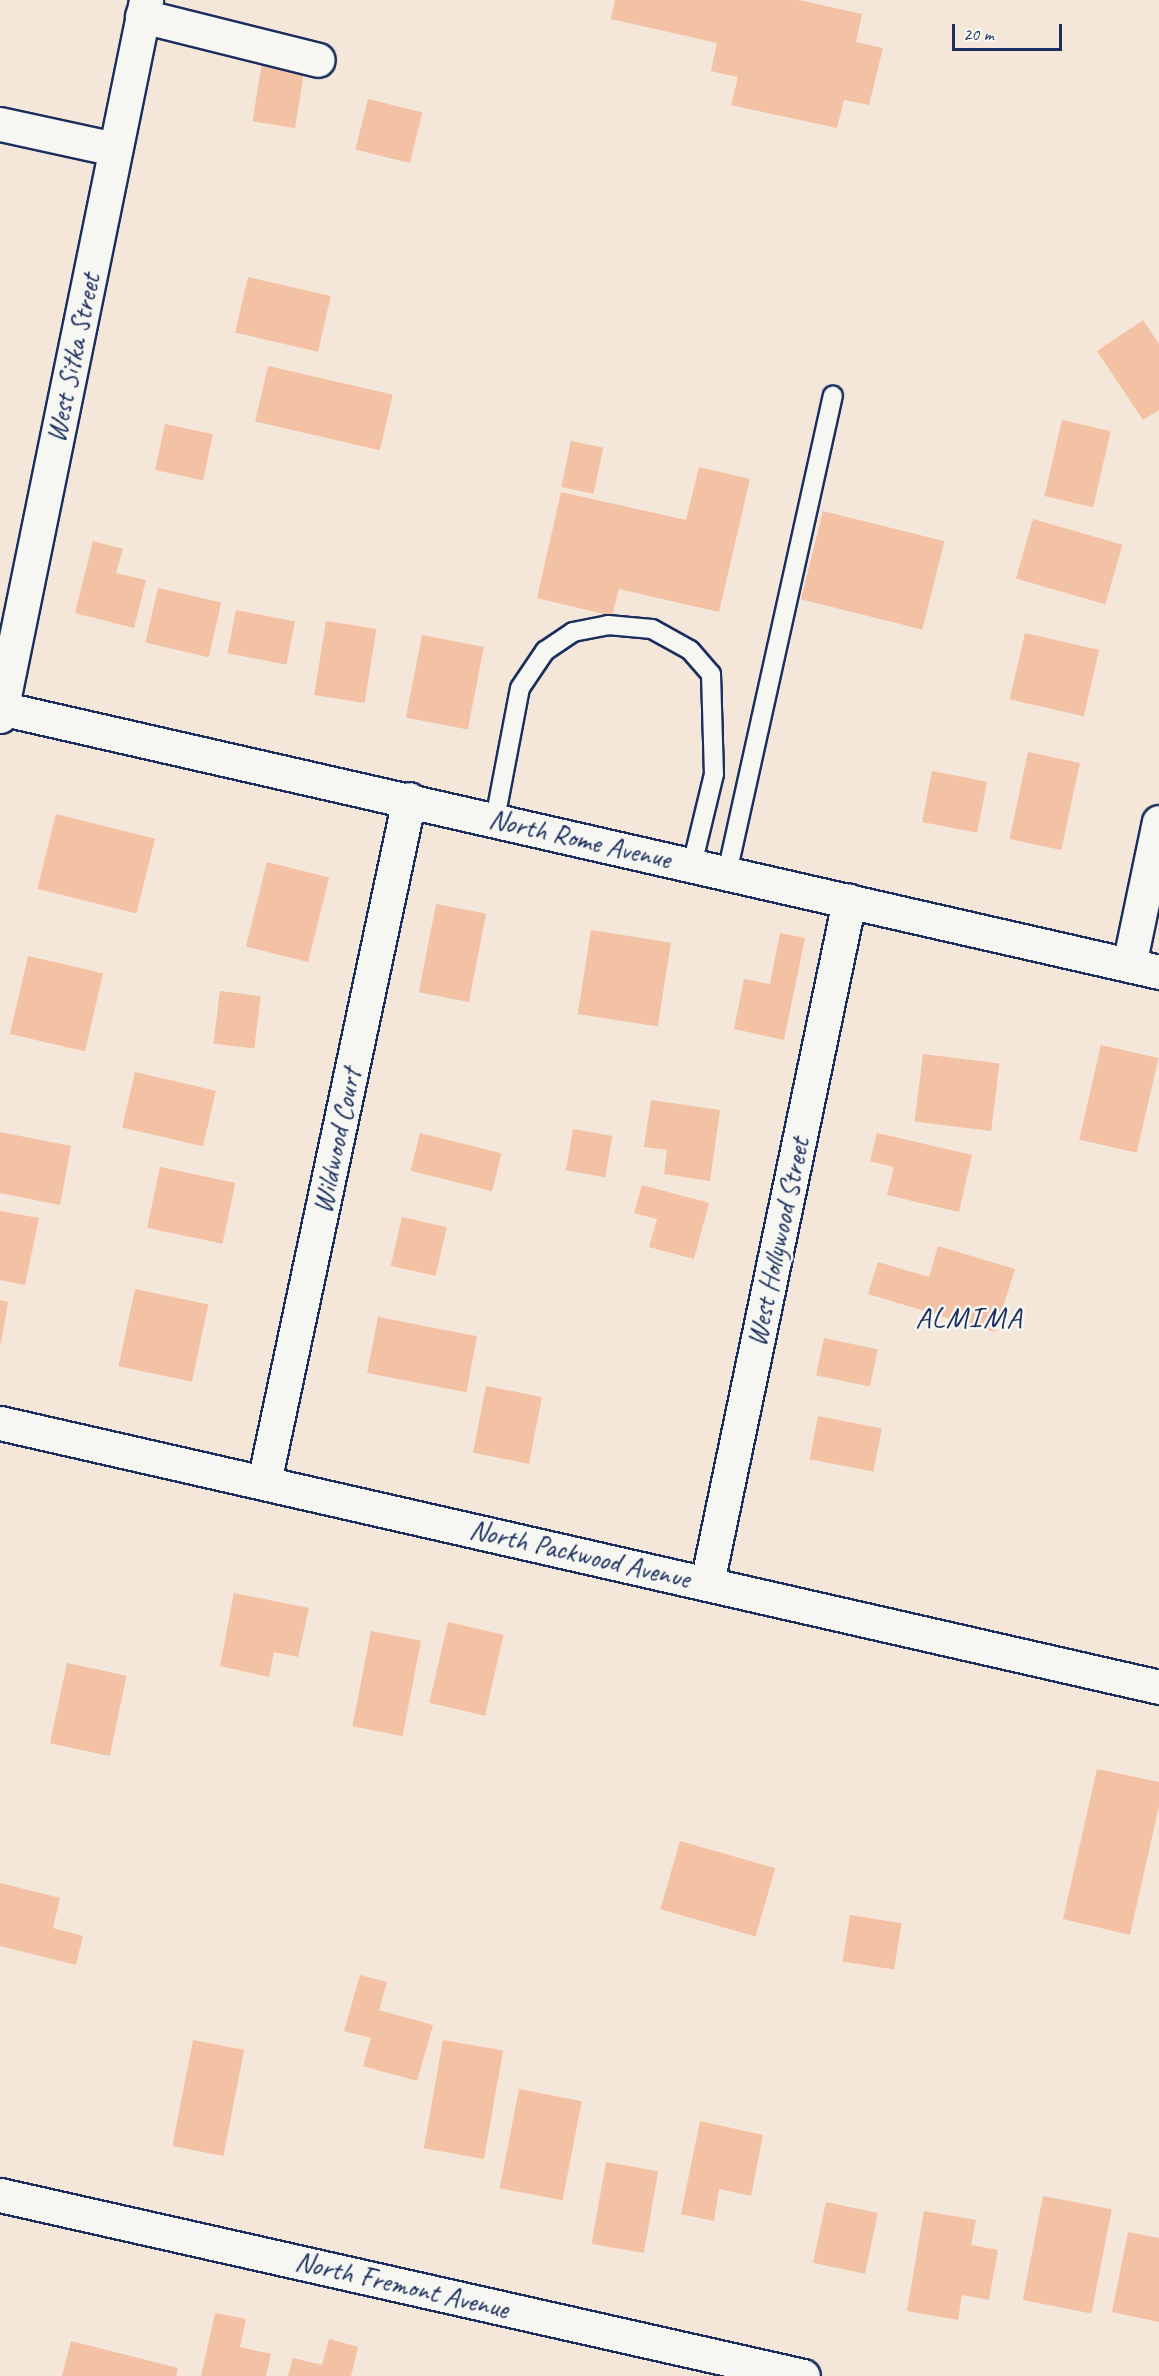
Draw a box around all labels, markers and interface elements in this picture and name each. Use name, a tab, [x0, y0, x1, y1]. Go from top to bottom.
scale bar	[955, 12, 1064, 50]
text: 20 m	[963, 23, 994, 45]
street label: West Sitka Street	[39, 270, 107, 446]
street label: North Rome Avenue	[486, 802, 674, 876]
street label: Wildwood Court	[305, 1066, 369, 1216]
street label: West Hollywood Street	[739, 1134, 817, 1350]
district label: ALMIMA	[916, 1299, 1022, 1335]
street label: North Packwood Avenue	[466, 1512, 694, 1596]
street label: North Fremont Avenue	[292, 2244, 512, 2326]

